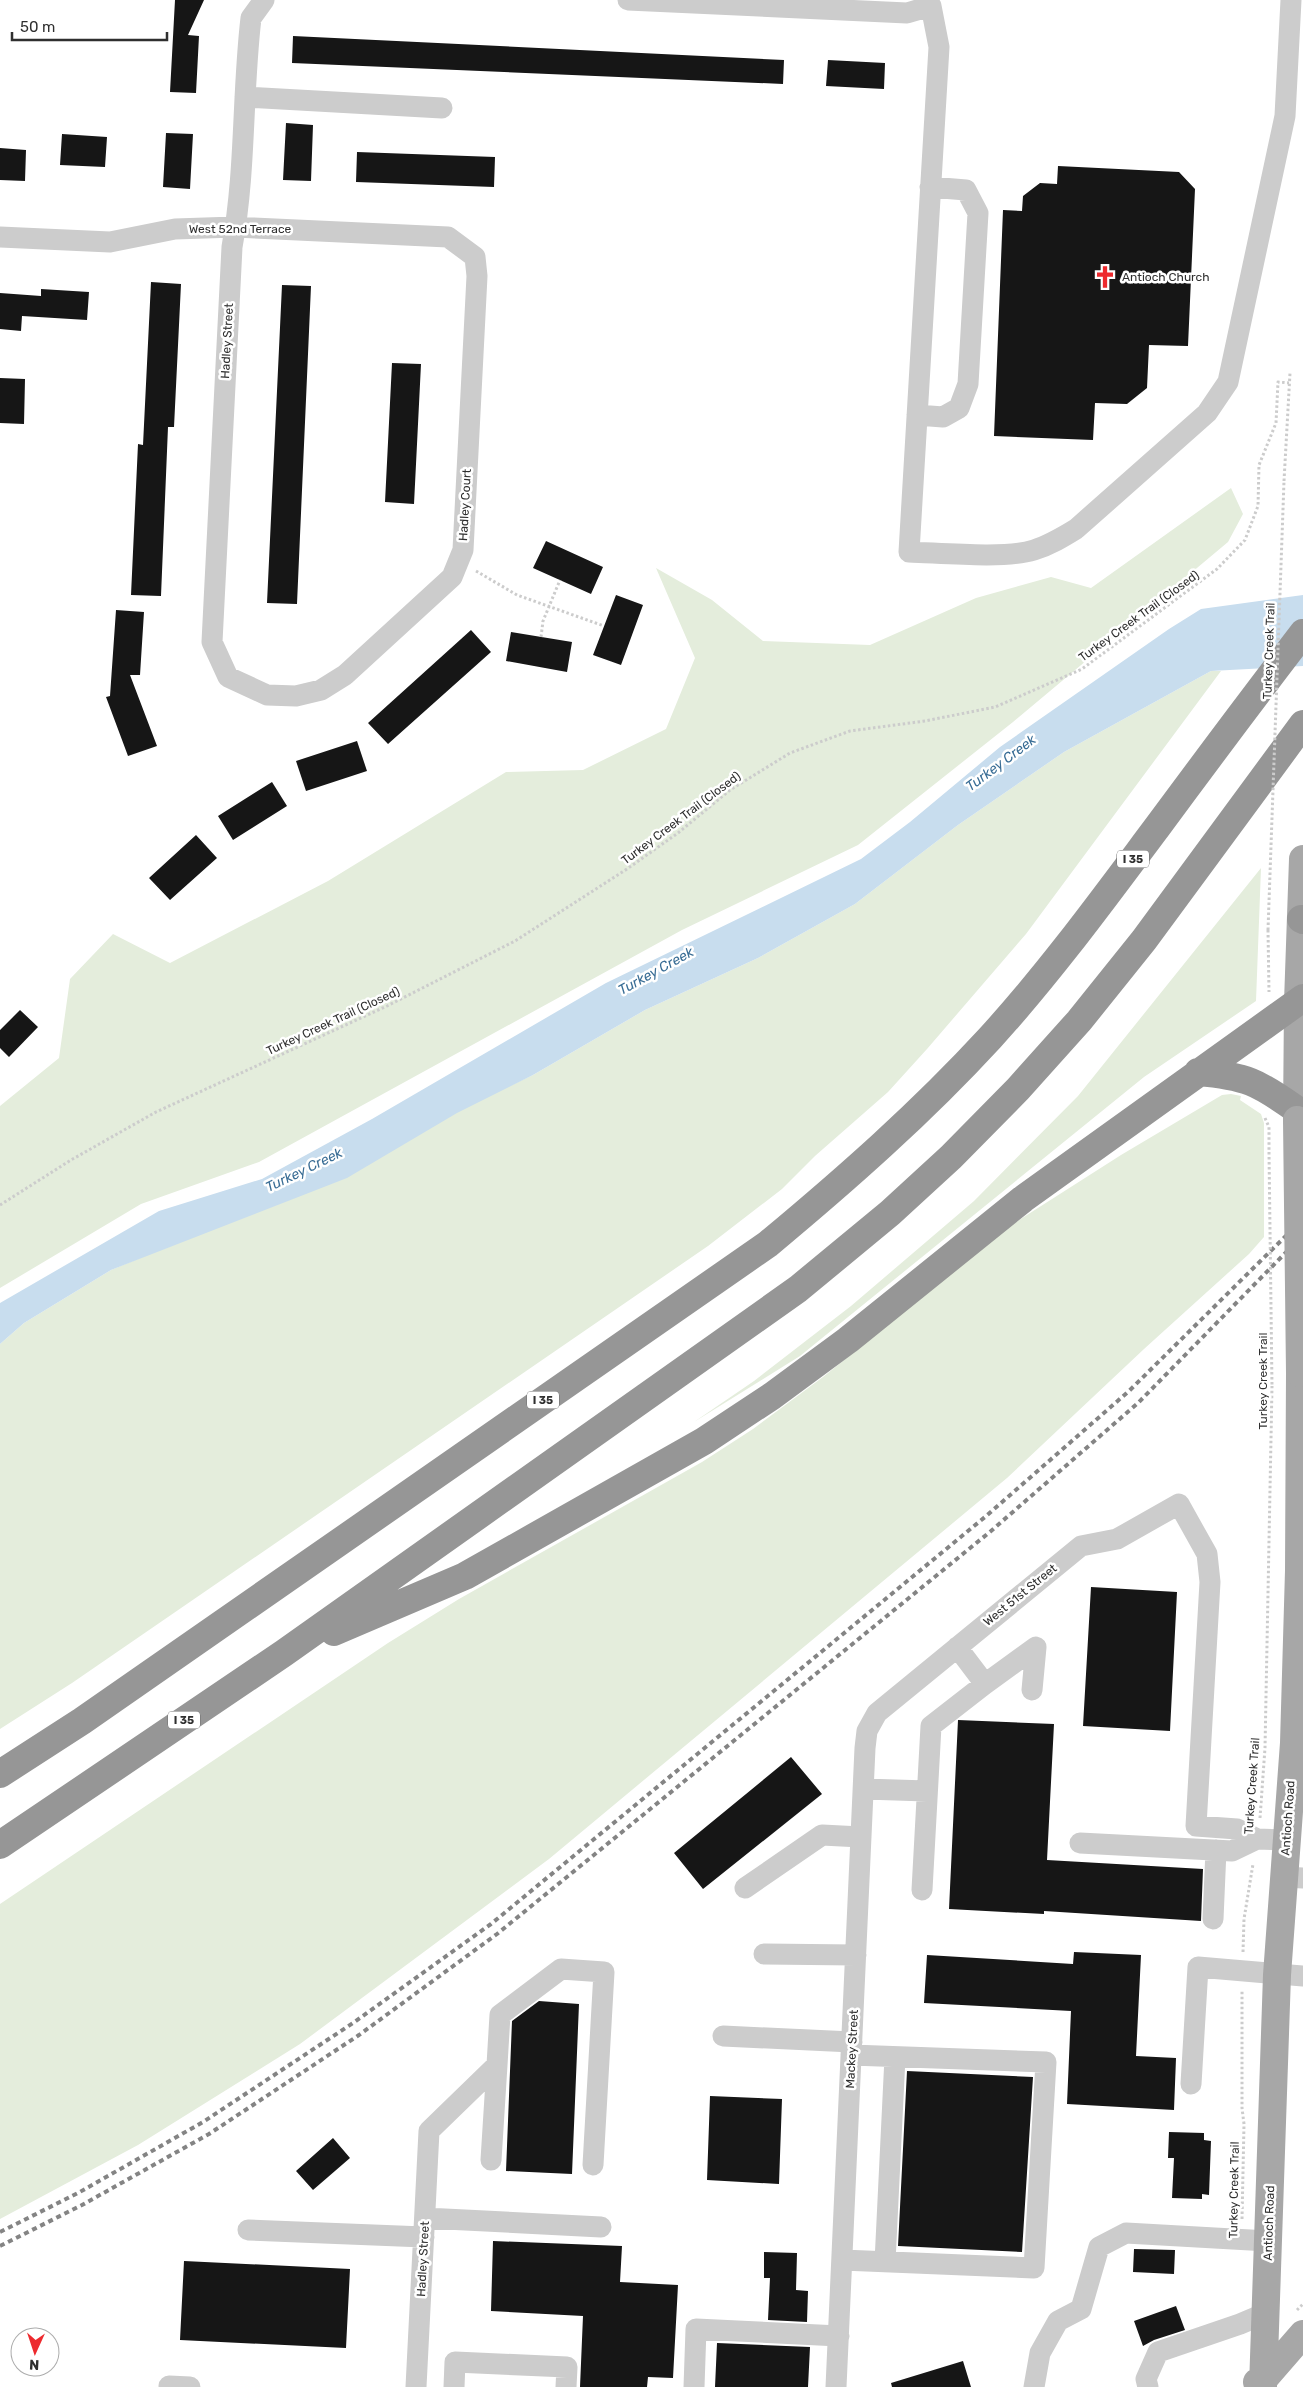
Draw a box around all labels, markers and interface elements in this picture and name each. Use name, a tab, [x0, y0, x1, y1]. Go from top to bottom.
scale bar	[12, 10, 168, 42]
text: 50 m	[20, 18, 55, 36]
street label: West 52nd Terrace	[189, 222, 292, 236]
church icon: Antioch Church	[1092, 264, 1118, 290]
place label: Antioch Church	[1122, 270, 1209, 284]
street label: Hadley Street	[218, 303, 236, 379]
street label: Hadley Court	[456, 468, 474, 541]
street label: Turkey Creek Trail (Closed)	[1076, 568, 1202, 664]
street label: Turkey Creek Trail	[1260, 602, 1278, 700]
water label: Turkey Creek	[962, 731, 1040, 795]
street label: Turkey Creek Trail (Closed)	[619, 769, 743, 867]
road number: I 35	[1117, 851, 1149, 868]
water label: Turkey Creek	[615, 943, 697, 999]
street label: Turkey Creek Trail (Closed)	[264, 984, 402, 1058]
water label: Turkey Creek	[263, 1144, 346, 1196]
street label: Turkey Creek Trail	[1256, 1332, 1270, 1429]
road number: I 35	[527, 1392, 559, 1408]
street label: West 51st Street	[980, 1561, 1060, 1629]
road number: I 35	[168, 1712, 200, 1728]
street label: Turkey Creek Trail	[1242, 1737, 1262, 1835]
street label: Antioch Road	[1278, 1780, 1298, 1856]
street label: Mackey Street	[843, 2009, 861, 2089]
street label: Turkey Creek Trail	[1226, 2141, 1242, 2239]
street label: Antioch Road	[1261, 2185, 1277, 2261]
street label: Hadley Street	[414, 2221, 432, 2297]
north arrow	[10, 2327, 60, 2377]
text: N	[29, 2356, 40, 2373]

